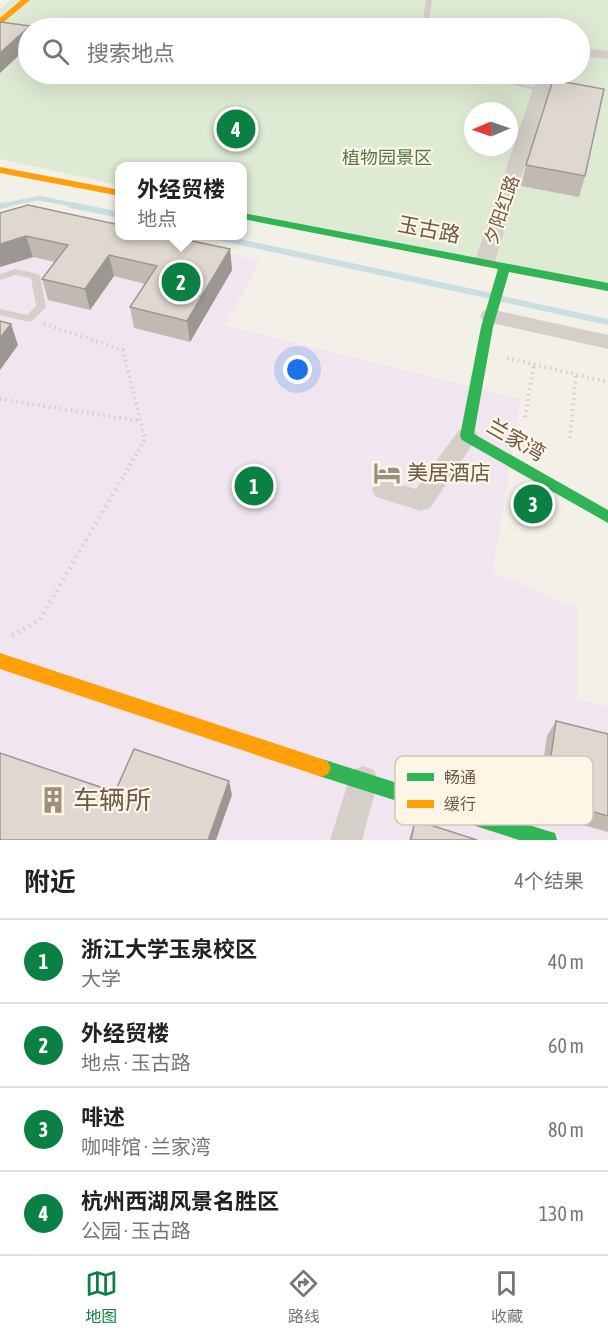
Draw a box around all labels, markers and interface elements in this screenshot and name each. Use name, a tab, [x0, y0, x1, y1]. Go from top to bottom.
search box	[18, 18, 590, 84]
icon: search	[39, 35, 72, 68]
text: 搜索地点	[87, 40, 175, 66]
north arrow	[464, 102, 518, 156]
pin: 4	[216, 106, 256, 152]
park label: 植物园景区	[342, 147, 432, 168]
popup	[115, 162, 247, 240]
street label: 夕阳红路	[480, 172, 523, 247]
text: 外经贸楼	[137, 176, 225, 202]
text: 地点	[137, 207, 177, 230]
street label: 玉古路	[396, 211, 462, 247]
pin: 2	[162, 260, 201, 304]
your location	[283, 355, 312, 384]
street label: 兰家湾	[483, 413, 550, 465]
hotel icon: 美居酒店	[372, 458, 402, 488]
place label: 美居酒店	[407, 460, 491, 484]
pin: 1	[234, 464, 274, 508]
pin: 3	[514, 482, 552, 526]
legend	[395, 756, 593, 825]
text: 畅通	[444, 768, 476, 786]
building icon: 车辆所	[38, 785, 68, 815]
place label: 车辆所	[73, 785, 151, 815]
text: 缓行	[444, 795, 476, 813]
text: 附近	[24, 867, 76, 897]
text: 4个结果	[515, 869, 584, 892]
text: 浙江大学玉泉校区	[81, 936, 257, 962]
text: 1	[39, 950, 48, 973]
text: 40 m	[548, 950, 584, 973]
text: 大学	[81, 967, 121, 990]
text: 外经贸楼	[81, 1020, 169, 1046]
text: 2	[39, 1034, 48, 1057]
text: 60 m	[548, 1034, 584, 1057]
text: 地点 · 玉古路	[81, 1051, 191, 1074]
text: 啡述	[81, 1104, 125, 1130]
text: 3	[39, 1118, 48, 1141]
text: 80 m	[548, 1118, 584, 1141]
text: 咖啡馆 · 兰家湾	[81, 1135, 211, 1158]
text: 杭州西湖风景名胜区	[81, 1188, 279, 1214]
text: 4	[39, 1202, 48, 1225]
text: 130 m	[539, 1202, 584, 1225]
text: 公园 · 玉古路	[81, 1219, 191, 1242]
tab: 地图	[85, 1267, 118, 1327]
tab: 路线	[287, 1267, 320, 1327]
tab: 收藏	[490, 1267, 523, 1327]

